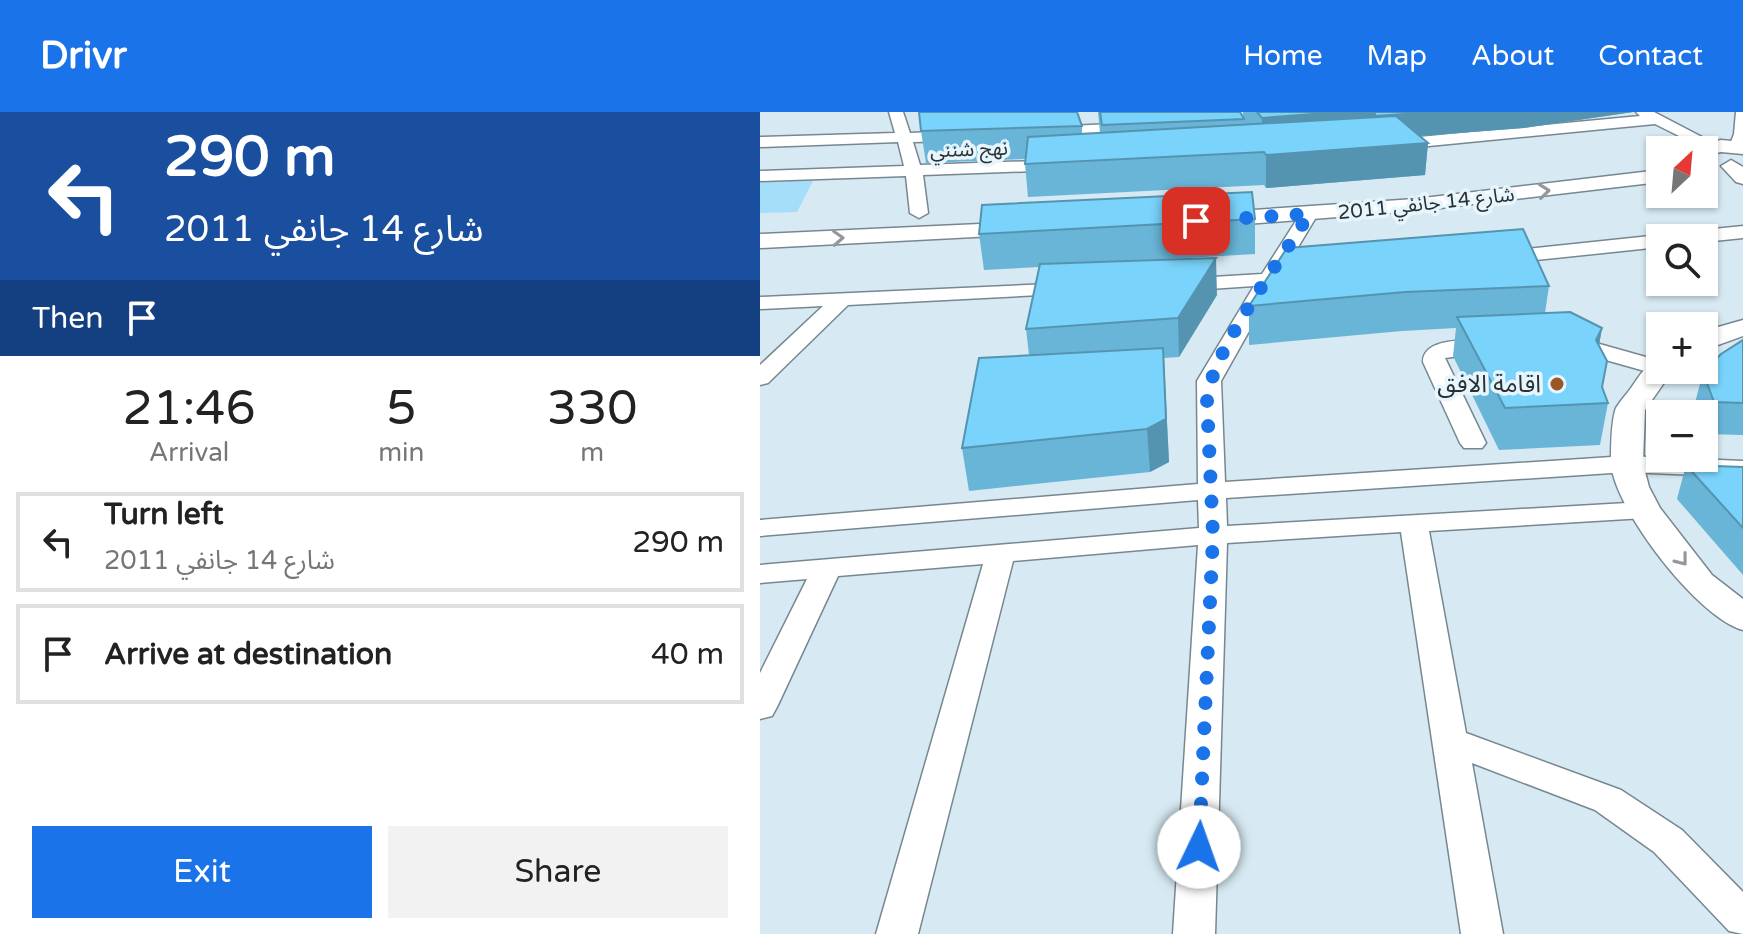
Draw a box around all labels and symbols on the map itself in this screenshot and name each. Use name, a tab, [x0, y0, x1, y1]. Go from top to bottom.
north arrow	[1646, 136, 1718, 208]
street label: نهج شنني	[930, 137, 1008, 166]
street label: شارع 14 جانفي 2011	[1337, 183, 1516, 228]
one-way arrow	[1538, 183, 1551, 200]
pin	[1162, 187, 1230, 255]
one-way arrow	[832, 229, 845, 246]
place label: اقامة الافق	[1437, 370, 1541, 399]
marker: اقامة الافق	[1548, 375, 1566, 393]
one-way arrow	[1672, 551, 1686, 566]
position arrow	[1157, 805, 1241, 889]

